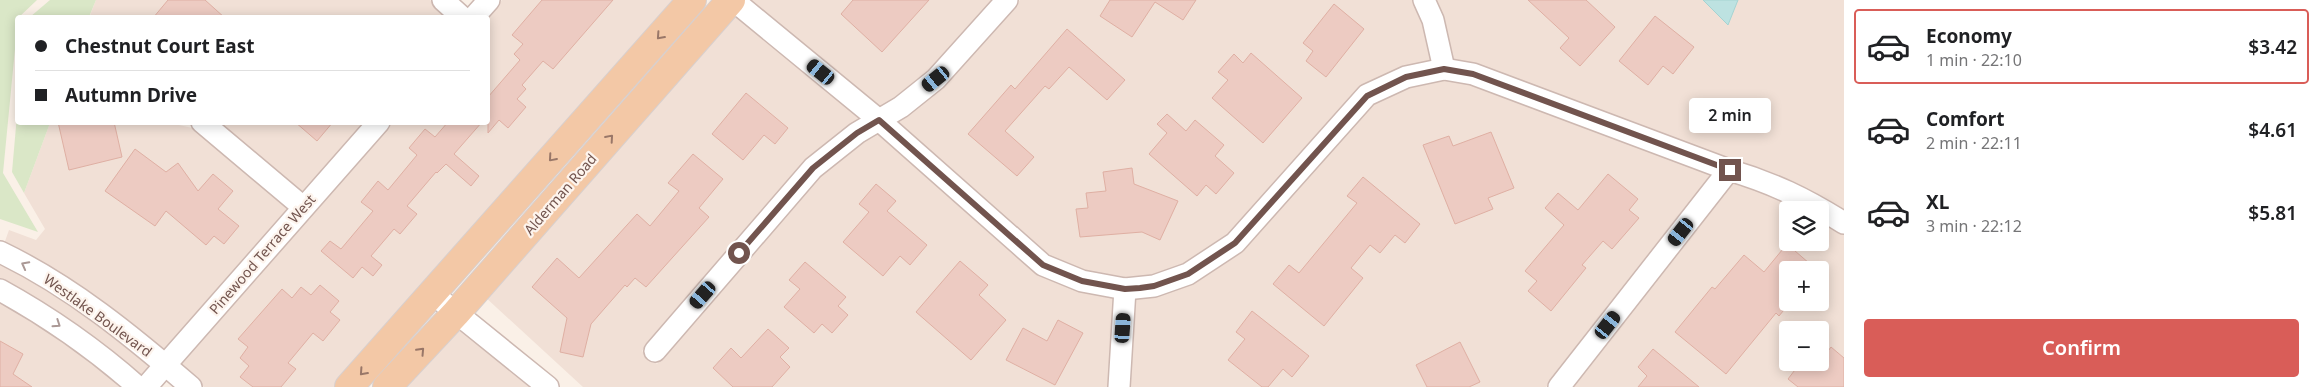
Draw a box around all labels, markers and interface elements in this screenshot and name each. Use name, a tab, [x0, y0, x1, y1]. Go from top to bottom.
text: Economy	[1926, 23, 2012, 49]
icon: car	[1866, 24, 1911, 69]
one-way arrow	[657, 31, 666, 40]
text: Chestnut Court East	[65, 33, 254, 59]
text: $3.42	[2248, 34, 2297, 60]
text: 1 min · 22:10	[1926, 49, 2022, 71]
car	[804, 57, 837, 87]
car	[919, 64, 952, 94]
text: Autumn Drive	[65, 82, 197, 108]
callout: 2 min	[1689, 98, 1771, 132]
text: 2 min	[1708, 104, 1752, 126]
text: Comfort	[1926, 106, 2005, 132]
icon: car	[1866, 107, 1911, 152]
text: $4.61	[2248, 117, 2297, 143]
text: 2 min · 22:11	[1926, 132, 2022, 154]
one-way arrow	[604, 134, 613, 143]
street label: Alderman Road	[519, 149, 601, 239]
one-way arrow	[549, 152, 558, 161]
route end	[1719, 159, 1741, 181]
text: XL	[1926, 189, 1949, 215]
street label: Pinewood Terrace West	[205, 190, 319, 318]
icon: car	[1866, 190, 1911, 235]
text: $5.81	[2248, 200, 2297, 226]
map controls	[1779, 201, 1829, 371]
button: layers	[1779, 201, 1829, 251]
text: 3 min · 22:12	[1926, 215, 2022, 237]
car	[1665, 216, 1696, 248]
route start	[728, 242, 750, 264]
one-way arrow	[21, 261, 30, 271]
button: +	[1779, 261, 1829, 311]
street label: Westlake Boulevard	[40, 269, 156, 361]
car	[687, 279, 718, 311]
car	[1592, 309, 1623, 341]
car	[1114, 313, 1131, 343]
one-way arrow	[51, 318, 61, 327]
button: Confirm	[1864, 319, 2299, 377]
button: −	[1779, 321, 1829, 371]
one-way arrow	[415, 348, 424, 357]
one-way arrow	[360, 366, 369, 375]

